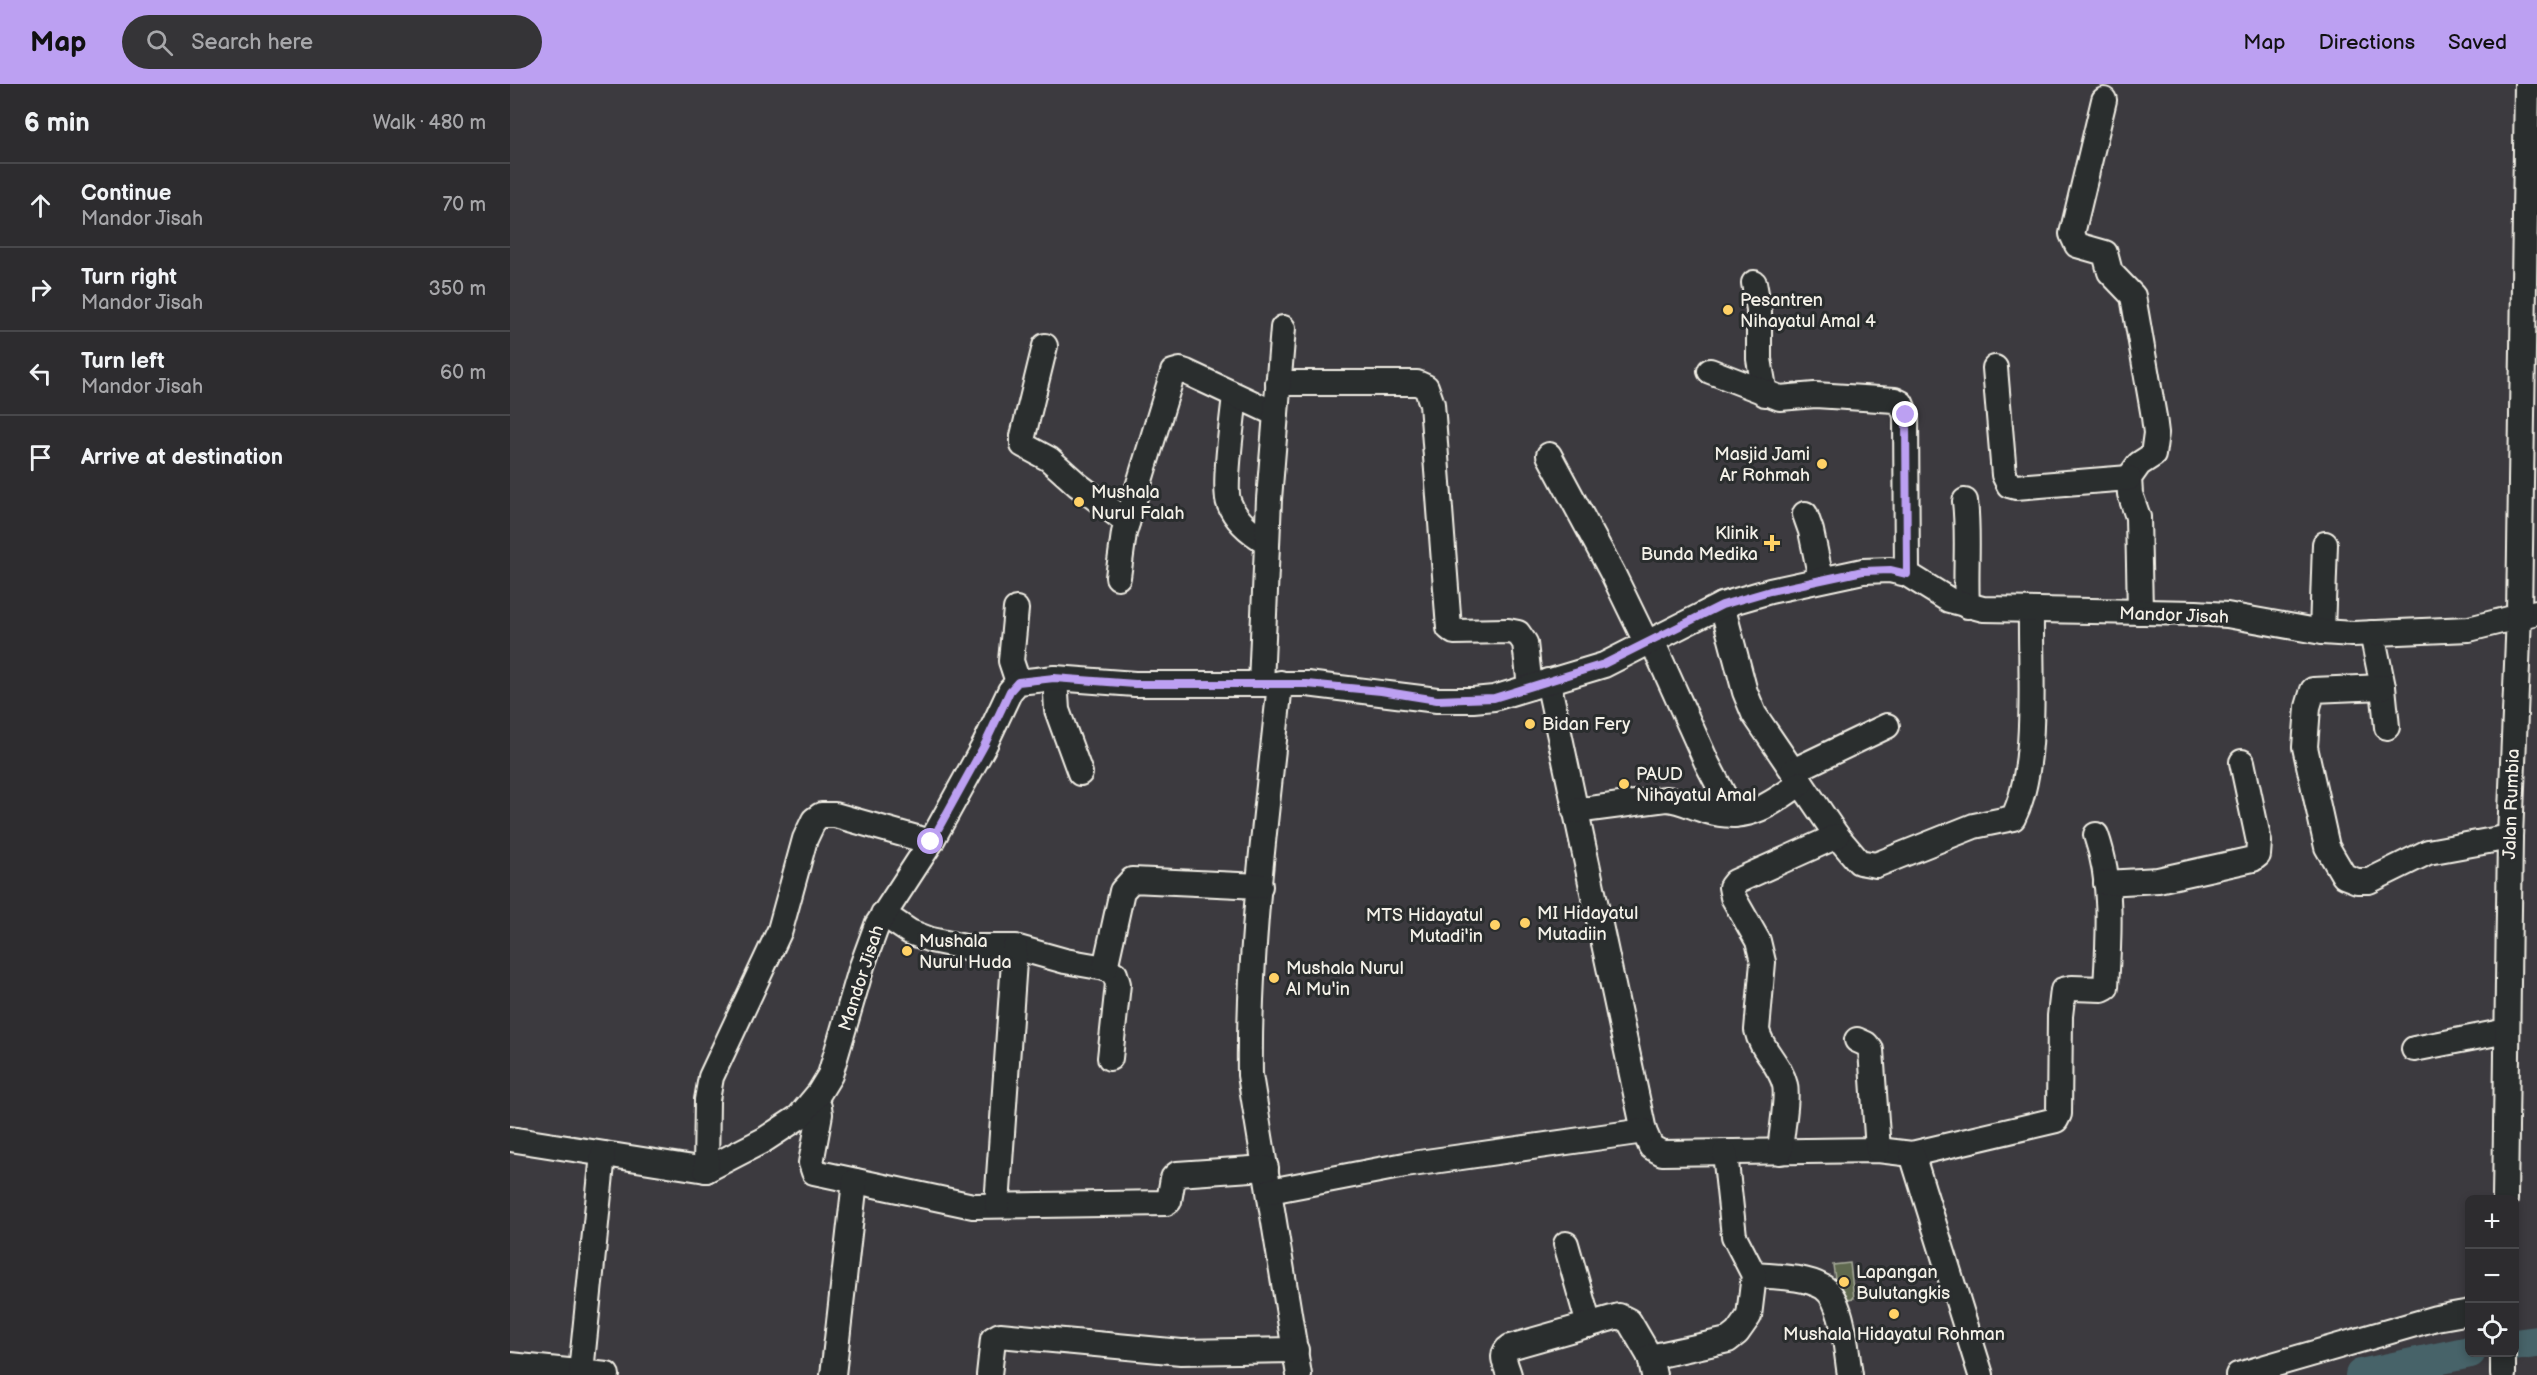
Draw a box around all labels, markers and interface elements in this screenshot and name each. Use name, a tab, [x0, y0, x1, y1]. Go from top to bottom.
search box	[122, 15, 542, 69]
text: Map	[30, 26, 86, 59]
icon: search	[143, 26, 176, 59]
text: Search here	[191, 29, 313, 56]
text: Map	[2243, 30, 2286, 55]
text: Directions	[2319, 30, 2415, 55]
text: Saved	[2448, 30, 2507, 55]
text: 6 min	[24, 108, 90, 139]
text: Walk · 480 m	[373, 111, 486, 135]
text: Continue	[81, 180, 171, 207]
icon: ahead	[24, 189, 57, 222]
text: 70 m	[442, 193, 486, 217]
text: Mandor Jisah	[81, 207, 203, 231]
text: Turn right	[81, 264, 177, 291]
icon: right	[24, 273, 57, 306]
text: 350 m	[429, 277, 486, 301]
place label: Pesantren Nihayatul Amal 4	[1740, 290, 1876, 332]
text: Mandor Jisah	[81, 291, 203, 315]
marker: Pesantren Nihayatul Amal 4	[1721, 303, 1735, 317]
text: Turn left	[81, 348, 165, 375]
icon: left	[24, 357, 57, 390]
text: 60 m	[440, 361, 486, 385]
text: Mandor Jisah	[81, 375, 203, 399]
route end	[1892, 401, 1918, 427]
icon: arrive	[24, 441, 57, 474]
text: Arrive at destination	[81, 444, 283, 471]
place label: Masjid Jami Ar Rohmah	[1714, 444, 1810, 486]
marker: Masjid Jami Ar Rohmah	[1815, 457, 1829, 471]
place label: Mushala Nurul Falah	[1091, 482, 1184, 524]
marker: Mushala Nurul Falah	[1072, 495, 1086, 509]
place label: Klinik Bunda Medika	[1641, 523, 1758, 565]
marker: Klinik Bunda Medika	[1763, 534, 1781, 552]
street label: Mandor Jisah	[2119, 603, 2229, 628]
place label: Bidan Fery	[1542, 714, 1631, 735]
marker: Bidan Fery	[1523, 717, 1537, 731]
street label: Jalan Rumbia	[2499, 748, 2524, 860]
place label: PAUD Nihayatul Amal	[1636, 764, 1756, 806]
marker: PAUD Nihayatul Amal	[1617, 777, 1631, 791]
route start	[917, 828, 943, 854]
place label: MI Hidayatul Mutadiin	[1537, 903, 1638, 945]
place label: MTS Hidayatul Mutadi'in	[1366, 905, 1483, 947]
marker: MI Hidayatul Mutadiin	[1518, 916, 1532, 930]
marker: MTS Hidayatul Mutadi'in	[1488, 918, 1502, 932]
street label: Mandor Jisah	[835, 923, 888, 1034]
place label: Mushala Nurul Huda	[919, 931, 1012, 973]
marker: Mushala Nurul Huda	[900, 944, 914, 958]
place label: Mushala Nurul Al Mu'in	[1286, 958, 1404, 1000]
marker: Mushala Nurul Al Mu'in	[1267, 971, 1281, 985]
map controls	[2465, 1195, 2519, 1357]
button: +	[2465, 1195, 2519, 1249]
button: −	[2465, 1249, 2519, 1303]
place label: Lapangan Bulutangkis	[1856, 1262, 1950, 1304]
marker: Lapangan Bulutangkis	[1837, 1275, 1851, 1289]
button: locate	[2465, 1303, 2519, 1357]
marker: Mushala Hidayatul Rohman	[1887, 1307, 1901, 1321]
place label: Mushala Hidayatul Rohman	[1783, 1324, 2005, 1345]

